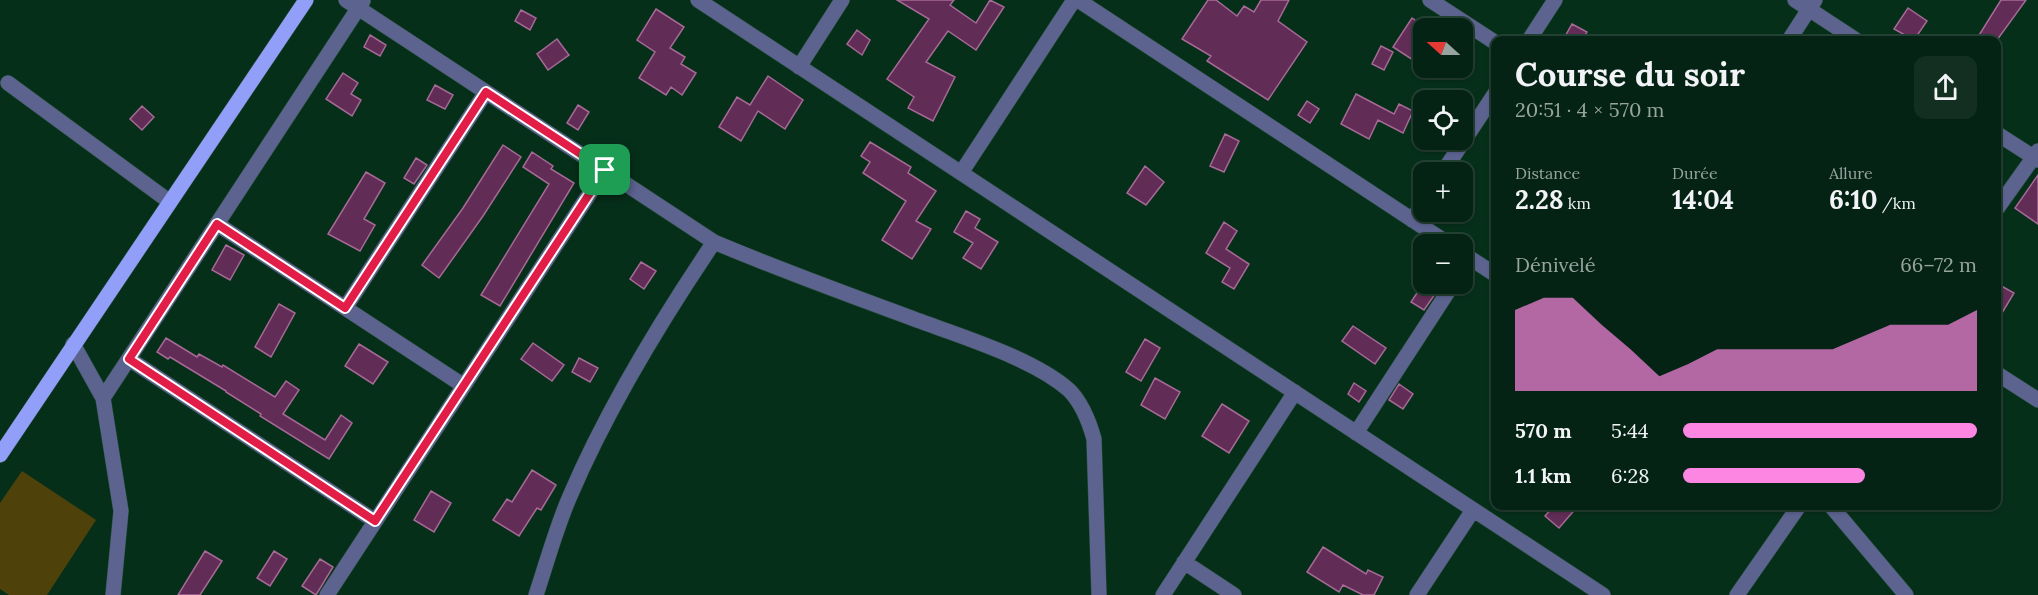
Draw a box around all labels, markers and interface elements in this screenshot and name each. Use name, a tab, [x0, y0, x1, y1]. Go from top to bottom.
north arrow	[1413, 18, 1473, 78]
map controls	[1413, 18, 1473, 294]
text: Course du soir	[1515, 53, 1745, 95]
button: share	[1914, 56, 1977, 119]
button: locate	[1413, 90, 1473, 150]
text: 20:51 · 4 × 570 m	[1515, 97, 1665, 122]
pin	[579, 144, 630, 195]
icon: arrive	[588, 153, 621, 186]
button: +	[1413, 162, 1473, 222]
text: Distance	[1515, 163, 1580, 183]
text: Durée	[1672, 163, 1718, 183]
text: Allure	[1829, 163, 1873, 183]
text: 2.28	[1515, 183, 1564, 216]
text: 14:04	[1672, 183, 1734, 216]
text: 6:10	[1829, 183, 1878, 216]
text: km	[1564, 193, 1591, 213]
text: /km	[1878, 193, 1916, 213]
button: −	[1413, 234, 1473, 294]
text: Dénivelé	[1515, 252, 1596, 277]
text: 66–72 m	[1900, 252, 1977, 277]
text: 570 m	[1515, 418, 1572, 443]
text: 5:44	[1611, 418, 1649, 443]
text: 1.1 km	[1515, 463, 1571, 488]
text: 6:28	[1611, 463, 1650, 488]

